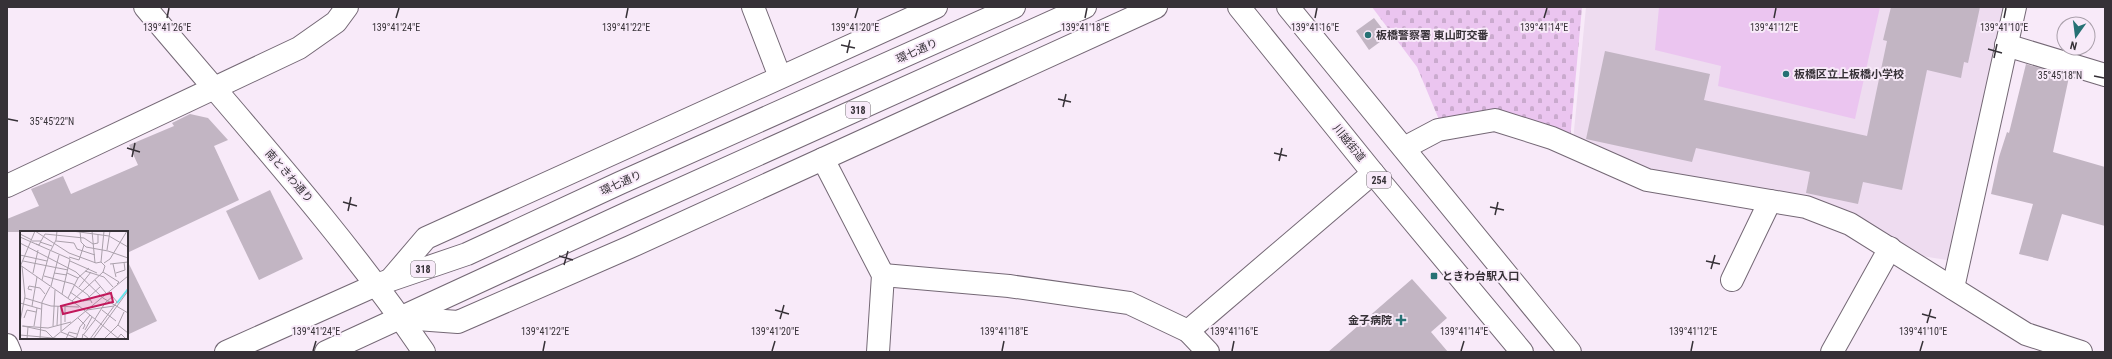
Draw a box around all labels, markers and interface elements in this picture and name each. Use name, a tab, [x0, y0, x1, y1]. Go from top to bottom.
north arrow	[2056, 16, 2096, 56]
text: 139°41'26"E	[143, 22, 191, 33]
text: 139°41'24"E	[372, 22, 420, 33]
text: 139°41'22"E	[602, 22, 650, 33]
text: 139°41'20"E	[831, 22, 879, 33]
text: 139°41'18"E	[1061, 22, 1109, 33]
text: 139°41'16"E	[1291, 22, 1339, 33]
text: 139°41'14"E	[1520, 22, 1568, 33]
text: 139°41'12"E	[1750, 22, 1798, 33]
text: 139°41'10"E	[1980, 22, 2028, 33]
place label: 板橋警察署 東山町交番	[1376, 29, 1489, 42]
marker: 板橋警察署 東山町交番	[1363, 30, 1373, 40]
street label: 環七通り	[894, 36, 940, 66]
text: N	[2069, 38, 2079, 52]
place label: 板橋区立上板橋小学校	[1794, 68, 1904, 81]
marker: 板橋区立上板橋小学校	[1781, 69, 1791, 79]
text: 35°45'18"N	[2038, 70, 2082, 81]
road number: 318	[846, 102, 870, 118]
text: 35°45'22"N	[30, 116, 74, 127]
street label: 川越街道	[1330, 122, 1368, 164]
street label: 南ときわ通り	[262, 147, 316, 205]
street label: 環七通り	[598, 168, 644, 198]
road number: 254	[1367, 172, 1391, 188]
inset map	[20, 231, 128, 339]
road number: 318	[411, 261, 435, 277]
place label: ときわ台駅入口	[1442, 270, 1519, 283]
marker: ときわ台駅入口	[1429, 271, 1439, 281]
place label: 金子病院	[1348, 314, 1392, 327]
marker: 金子病院	[1395, 314, 1407, 326]
text: 139°41'24"E	[292, 326, 340, 337]
text: 139°41'22"E	[521, 326, 569, 337]
text: 139°41'20"E	[751, 326, 799, 337]
text: 139°41'18"E	[980, 326, 1028, 337]
text: 139°41'16"E	[1210, 326, 1258, 337]
text: 139°41'14"E	[1440, 326, 1488, 337]
text: 139°41'12"E	[1669, 326, 1717, 337]
text: 139°41'10"E	[1899, 326, 1947, 337]

